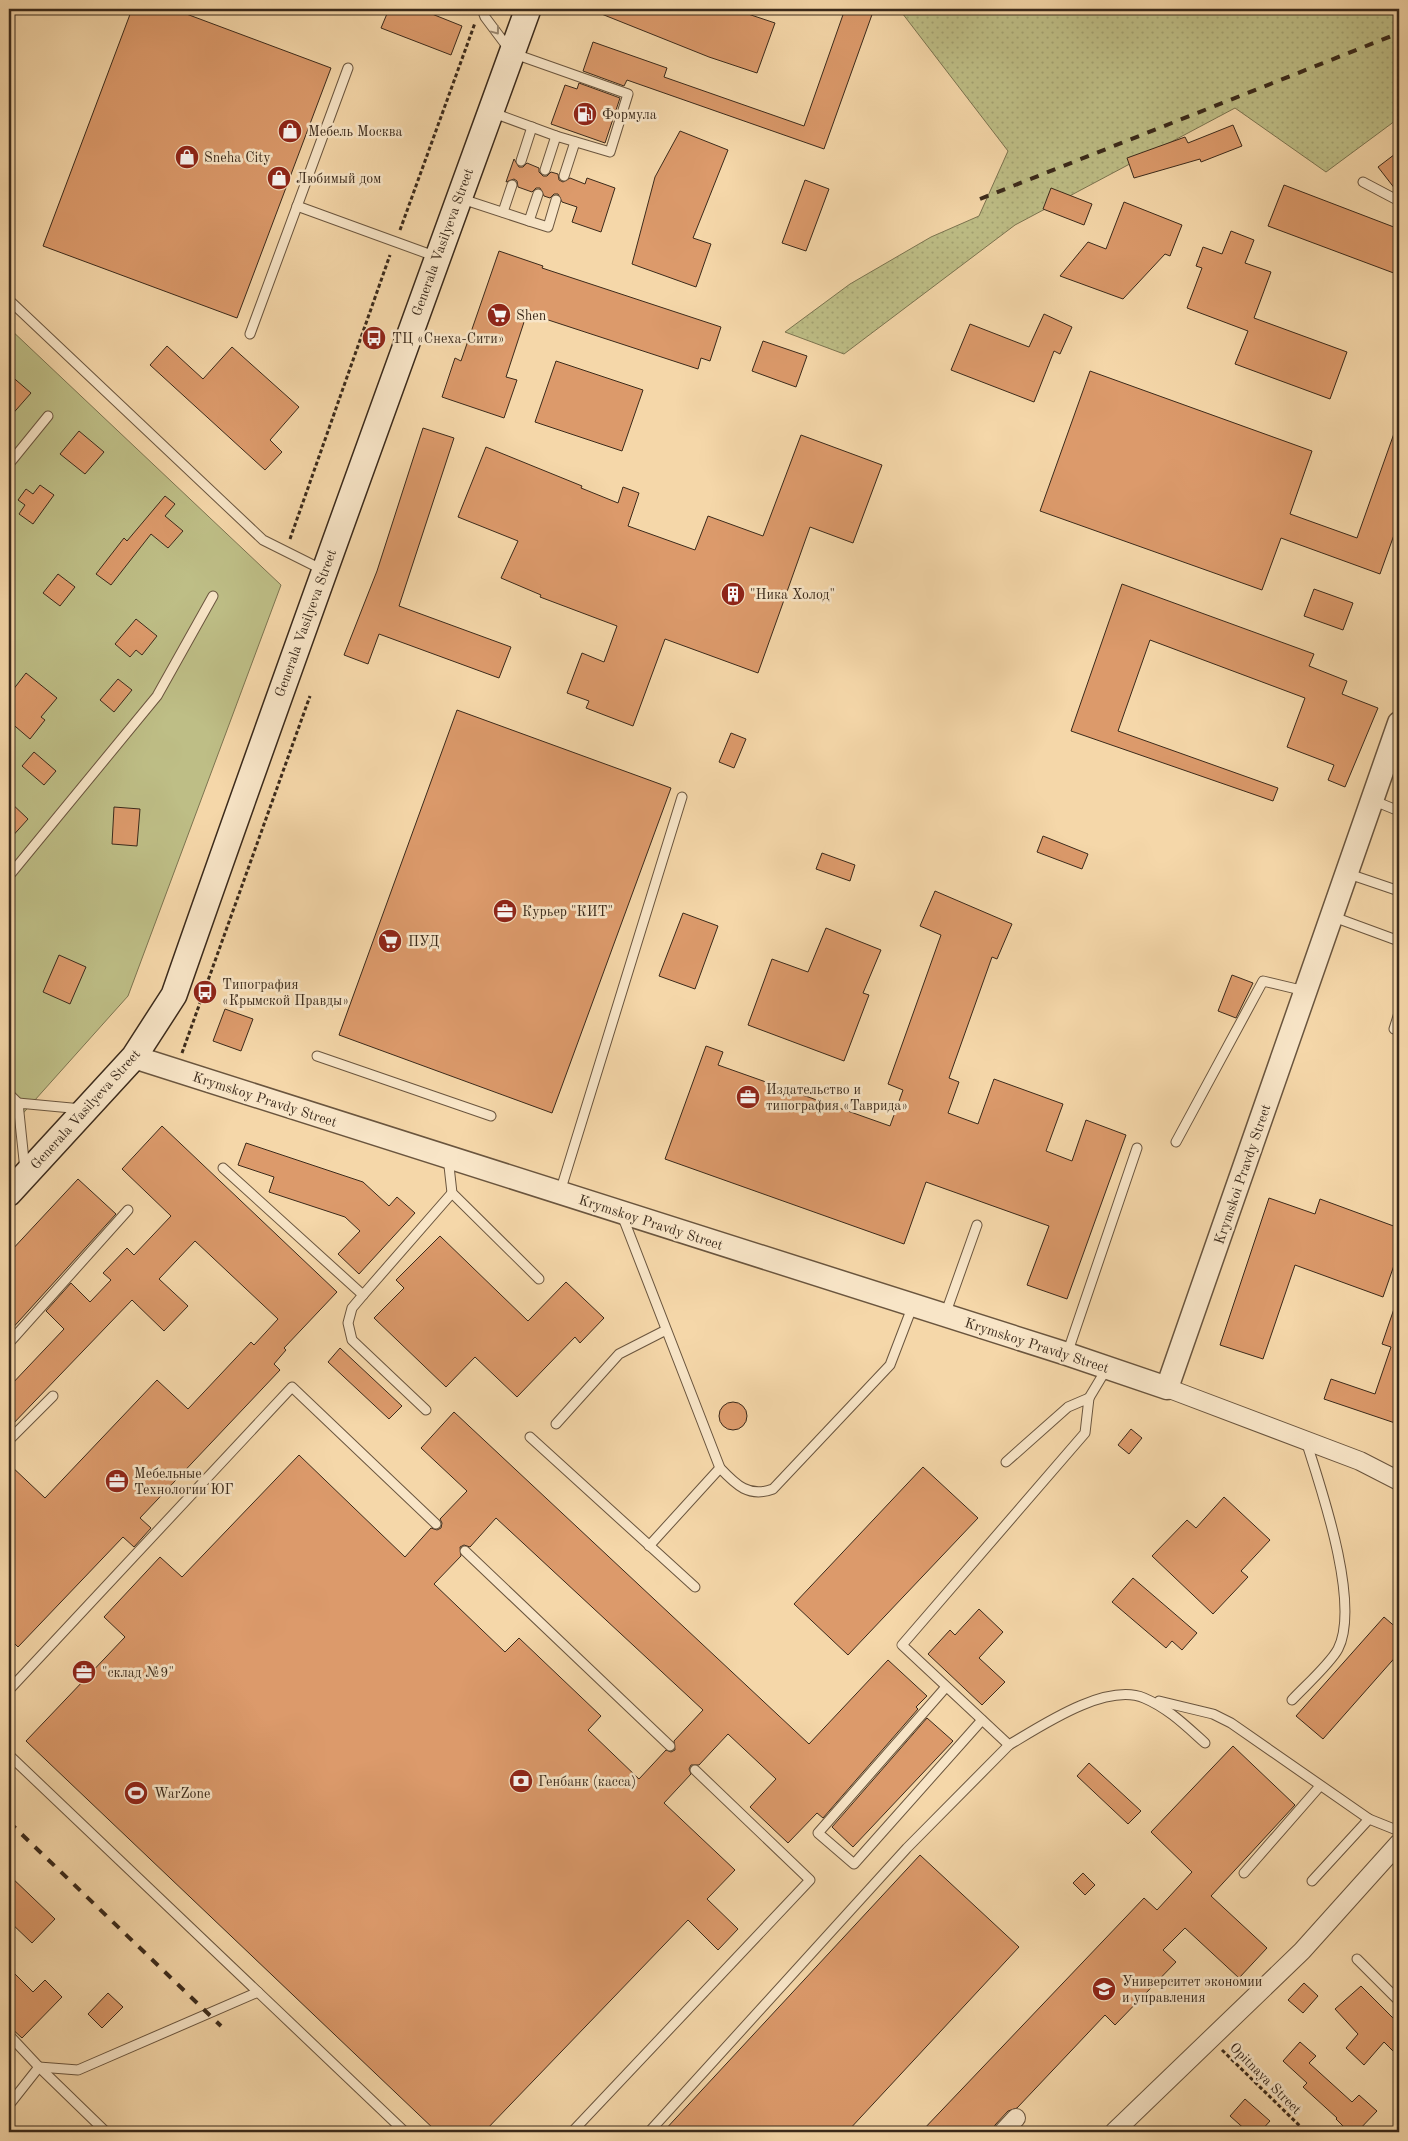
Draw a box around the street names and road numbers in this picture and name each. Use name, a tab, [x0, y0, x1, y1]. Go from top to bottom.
street label: Generala Vasilyeva Street	[410, 167, 476, 318]
street label: Generala Vasilyeva Street	[273, 548, 339, 699]
street label: Generala Vasilyeva Street	[28, 1047, 143, 1172]
street label: Krymskoy Pravdy Street	[191, 1070, 339, 1130]
street label: Krymskoi Pravdy Street	[1212, 1102, 1274, 1246]
street label: Krymskoy Pravdy Street	[577, 1193, 725, 1253]
street label: Krymskoy Pravdy Street	[963, 1316, 1111, 1376]
street label: Opitnaya Street	[1227, 2040, 1304, 2117]

